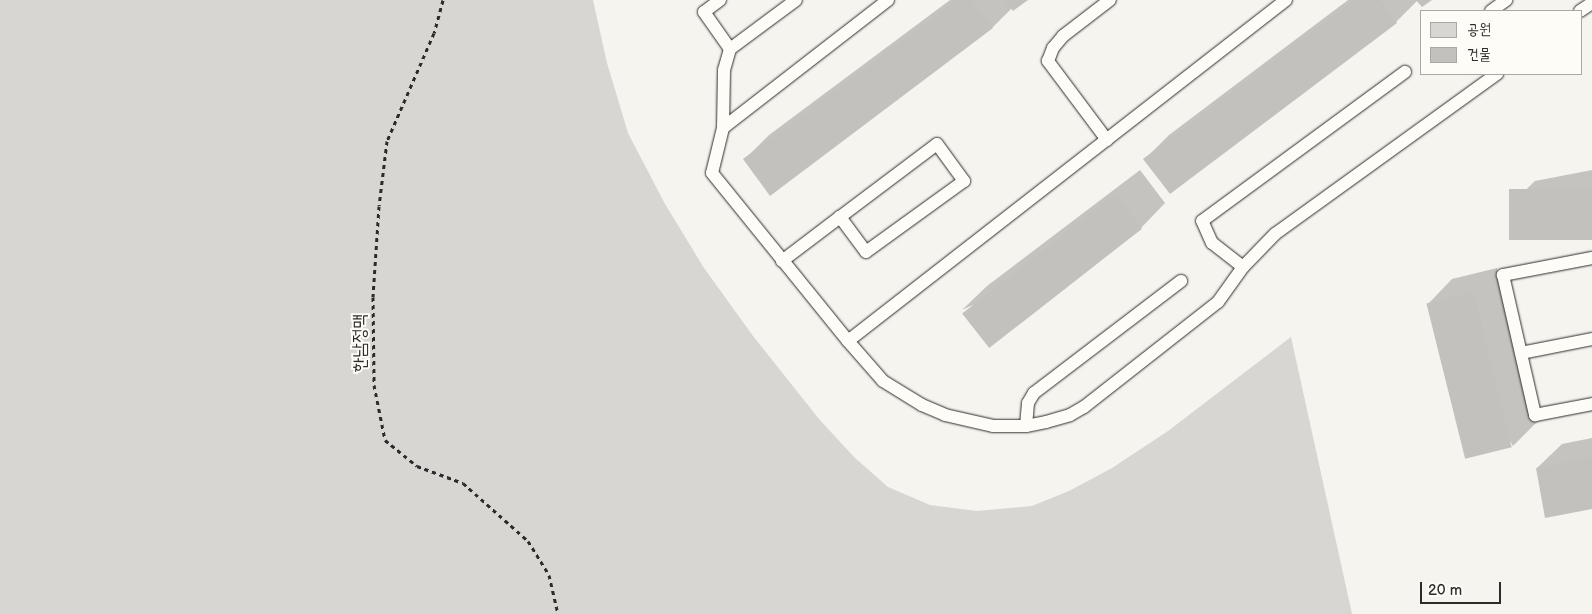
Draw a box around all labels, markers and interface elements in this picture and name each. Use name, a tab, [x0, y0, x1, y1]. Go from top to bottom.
legend	[1420, 10, 1582, 75]
text: 공원	[1467, 20, 1491, 39]
text: 건물	[1467, 45, 1491, 64]
street label: 한남정맥	[349, 314, 371, 372]
scale bar	[1422, 572, 1503, 604]
text: 20 m	[1428, 581, 1462, 600]

